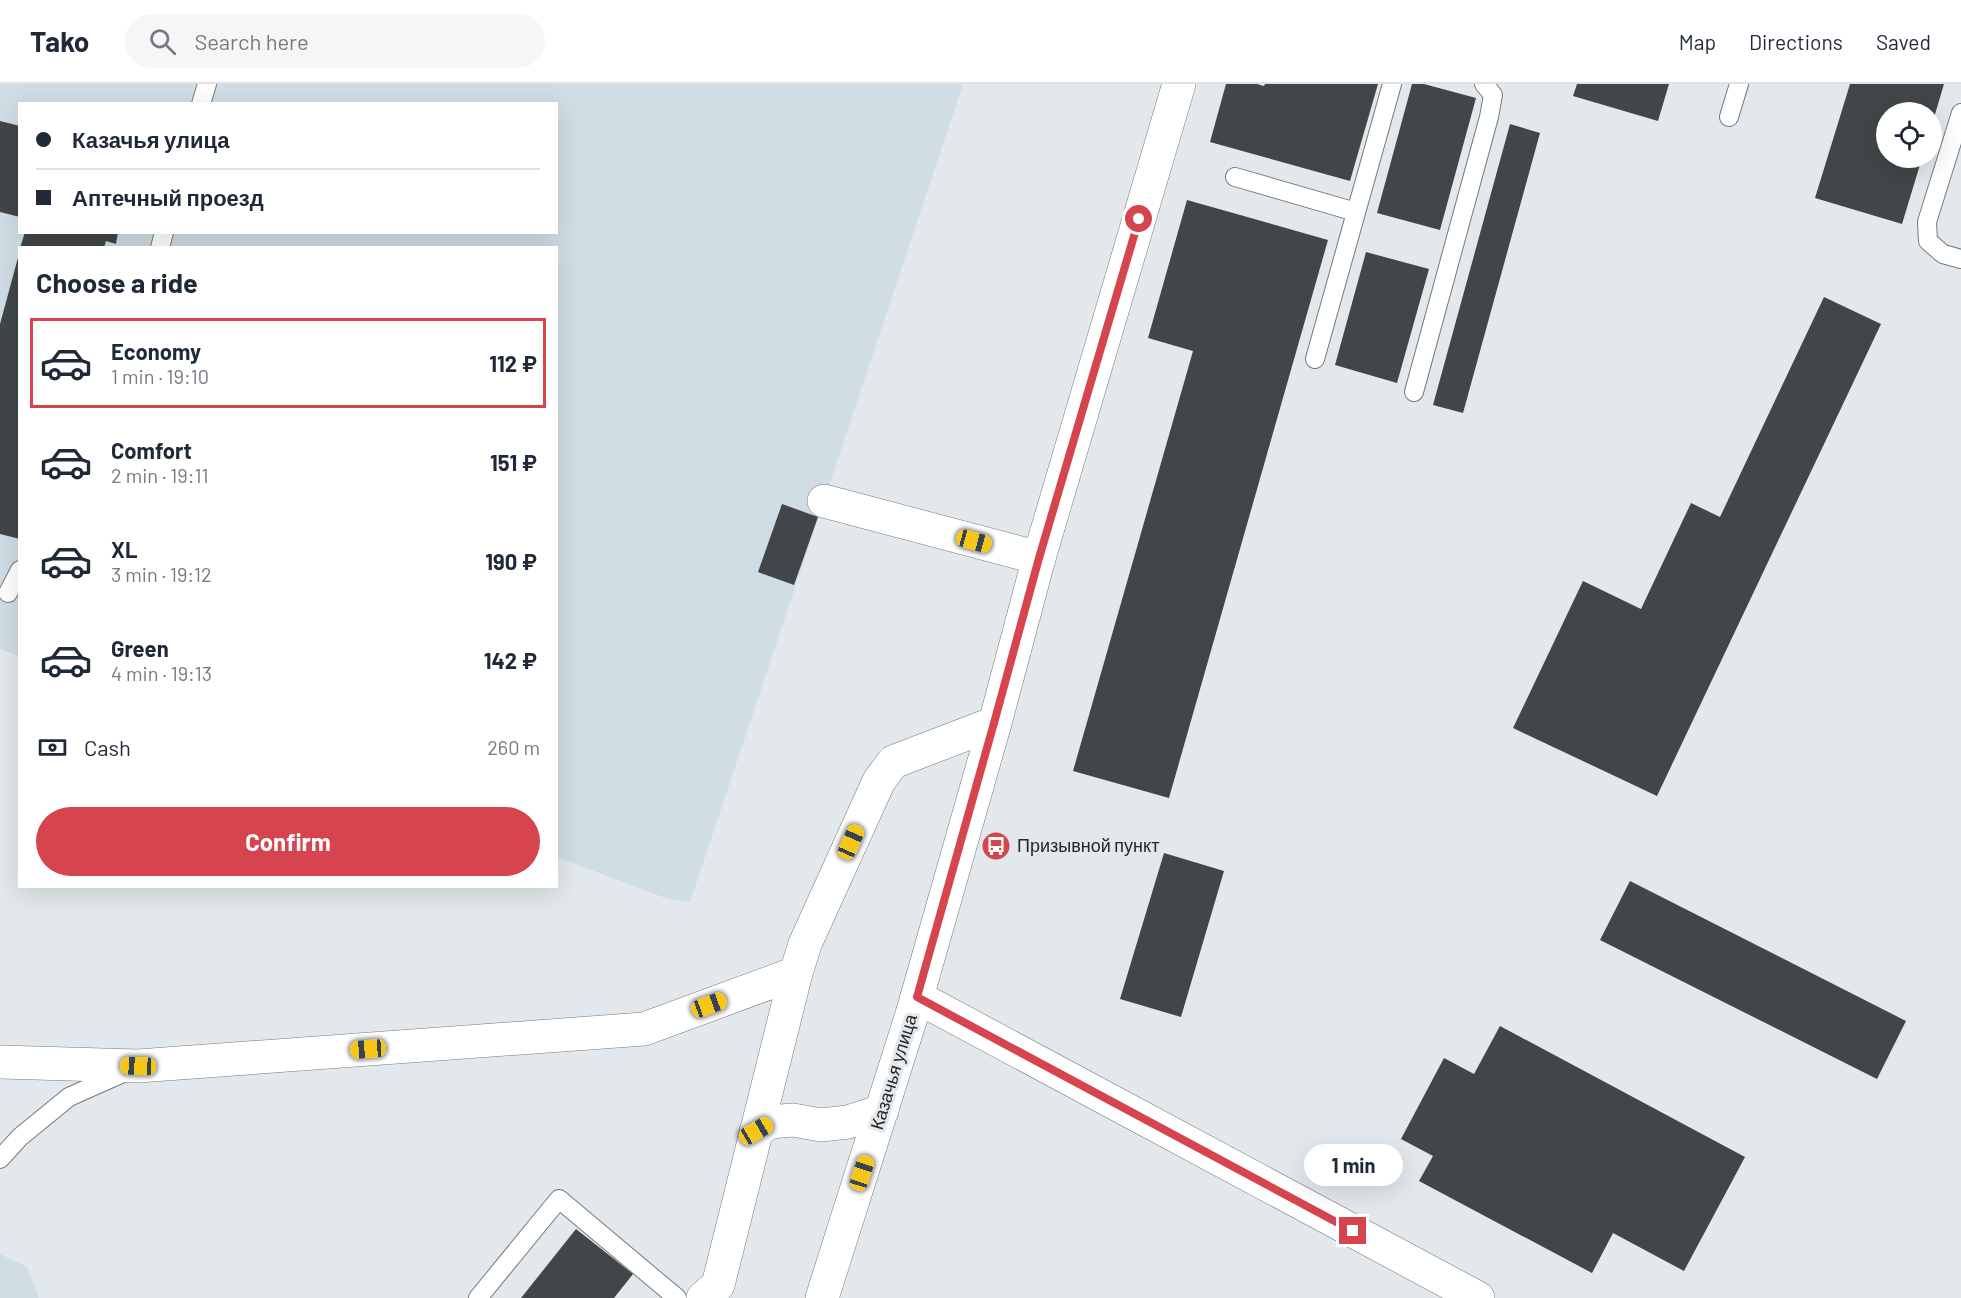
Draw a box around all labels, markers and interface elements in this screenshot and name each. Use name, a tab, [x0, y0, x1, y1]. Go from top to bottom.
search box	[125, 14, 545, 68]
text: Tako	[30, 24, 89, 58]
icon: search	[146, 25, 179, 58]
text: Search here	[194, 28, 309, 54]
text: Map	[1679, 29, 1716, 54]
text: Directions	[1749, 29, 1843, 54]
text: Saved	[1876, 29, 1931, 54]
map controls	[1876, 102, 1942, 168]
button: locate	[1876, 102, 1942, 168]
text: Казачья улица	[72, 126, 230, 152]
text: Аптечный проезд	[72, 184, 264, 210]
route start	[1125, 205, 1152, 232]
text: Choose a ride	[36, 266, 198, 298]
icon: car	[39, 336, 93, 390]
text: Economy	[111, 338, 201, 364]
text: 112 ₽	[489, 350, 537, 376]
text: 1 min · 19:10	[111, 364, 209, 388]
icon: car	[39, 435, 93, 489]
text: Comfort	[111, 437, 192, 463]
text: 151 ₽	[490, 449, 537, 475]
text: 2 min · 19:11	[111, 463, 209, 487]
car	[954, 528, 994, 554]
icon: car	[39, 534, 93, 588]
text: XL	[111, 536, 137, 562]
text: 190 ₽	[485, 548, 537, 574]
text: 3 min · 19:12	[111, 562, 212, 586]
icon: car	[39, 633, 93, 687]
text: Green	[111, 635, 169, 661]
text: 142 ₽	[484, 647, 537, 673]
text: 4 min · 19:13	[111, 661, 212, 685]
icon: cash	[36, 731, 69, 764]
text: Cash	[84, 734, 131, 760]
text: 260 m	[487, 735, 540, 759]
button: Confirm	[36, 807, 540, 876]
car	[835, 822, 867, 862]
bus stop icon: Призывной пункт	[980, 830, 1012, 862]
place label: Призывной пункт	[1017, 834, 1159, 856]
car	[689, 990, 729, 1020]
street label: Казачья улица	[865, 1010, 921, 1132]
car	[349, 1039, 387, 1059]
car	[120, 1056, 156, 1076]
car	[736, 1114, 776, 1148]
callout: 1 min	[1304, 1144, 1402, 1186]
car	[848, 1153, 876, 1193]
text: 1 min	[1332, 1153, 1375, 1177]
route end	[1339, 1217, 1366, 1244]

